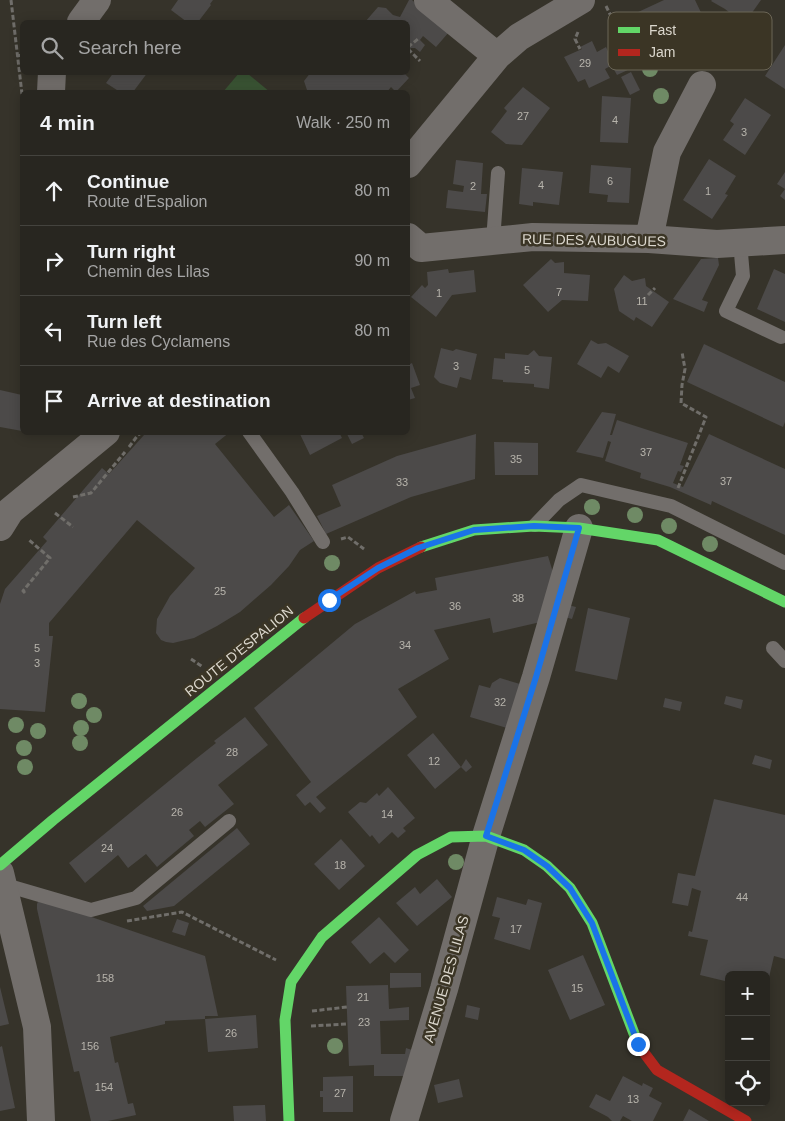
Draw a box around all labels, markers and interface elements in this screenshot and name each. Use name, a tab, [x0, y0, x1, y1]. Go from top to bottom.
legend	[608, 12, 772, 70]
search box	[20, 20, 410, 75]
text: Fast	[649, 22, 676, 38]
icon: search	[38, 34, 66, 62]
text: Search here	[78, 37, 182, 58]
text: Jam	[649, 44, 675, 60]
house number: 29	[579, 57, 591, 69]
house number: 27	[517, 110, 529, 122]
text: 4 min	[40, 111, 95, 134]
text: Walk · 250 m	[296, 114, 390, 131]
house number: 4	[612, 114, 618, 126]
house number: 3	[741, 126, 747, 138]
text: Continue	[87, 171, 169, 192]
house number: 6	[607, 175, 613, 187]
icon: ahead	[40, 177, 68, 205]
house number: 4	[538, 179, 544, 191]
house number: 2	[470, 180, 476, 192]
text: 80 m	[354, 182, 390, 199]
house number: 1	[705, 185, 711, 197]
text: Route d'Espalion	[87, 193, 207, 210]
street label: RUE DES AUBUGUES	[522, 231, 666, 249]
text: Turn right	[87, 241, 175, 262]
icon: right	[40, 247, 68, 275]
text: 90 m	[354, 252, 390, 269]
text: Chemin des Lilas	[87, 263, 210, 280]
house number: 7	[556, 286, 562, 298]
house number: 1	[436, 287, 442, 299]
house number: 11	[636, 295, 648, 307]
text: Turn left	[87, 311, 162, 332]
icon: left	[40, 317, 68, 345]
text: 80 m	[354, 322, 390, 339]
text: Rue des Cyclamens	[87, 333, 230, 350]
house number: 3	[453, 360, 459, 372]
house number: 5	[524, 364, 530, 376]
icon: arrive	[40, 387, 68, 415]
text: Arrive at destination	[87, 390, 271, 411]
house number: 37	[640, 446, 652, 458]
house number: 35	[510, 453, 522, 465]
house number: 37	[720, 475, 732, 487]
house number: 33	[396, 476, 408, 488]
house number: 25	[214, 585, 226, 597]
route start	[318, 589, 341, 612]
house number: 38	[512, 592, 524, 604]
house number: 36	[449, 600, 461, 612]
street label: ROUTE D'ESPALION	[182, 602, 296, 700]
house number: 34	[399, 639, 411, 651]
house number: 5	[34, 642, 40, 654]
house number: 3	[34, 657, 40, 669]
house number: 32	[494, 696, 506, 708]
house number: 28	[226, 746, 238, 758]
house number: 12	[428, 755, 440, 767]
house number: 26	[171, 806, 183, 818]
house number: 14	[381, 808, 393, 820]
house number: 24	[101, 842, 113, 854]
house number: 18	[334, 859, 346, 871]
house number: 44	[736, 891, 748, 903]
street label: AVENUE DES LILAS	[420, 914, 472, 1044]
house number: 17	[510, 923, 522, 935]
map controls	[725, 971, 770, 1106]
button: +	[725, 971, 770, 1016]
house number: 158	[96, 972, 114, 984]
house number: 15	[571, 982, 583, 994]
house number: 21	[357, 991, 369, 1003]
house number: 23	[358, 1016, 370, 1028]
button: −	[725, 1016, 770, 1061]
house number: 26	[225, 1027, 237, 1039]
route end	[627, 1033, 650, 1056]
house number: 156	[81, 1040, 99, 1052]
button: locate	[725, 1061, 770, 1106]
house number: 154	[95, 1081, 113, 1093]
house number: 27	[334, 1087, 346, 1099]
house number: 13	[627, 1093, 639, 1105]

